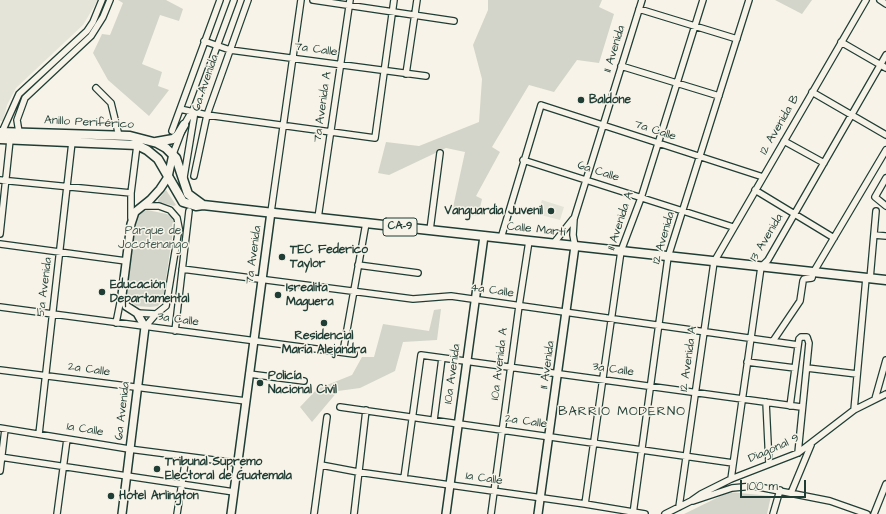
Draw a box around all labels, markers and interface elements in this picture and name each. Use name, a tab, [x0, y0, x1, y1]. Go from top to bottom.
street label: 11 Avenida	[601, 24, 629, 74]
street label: 7a Calle	[294, 40, 338, 60]
street label: 6a Avenida	[190, 53, 222, 113]
street label: 7a Avenida A	[311, 71, 335, 143]
street label: 12 Avenida B	[757, 92, 803, 158]
place label: Baldone	[589, 93, 631, 107]
marker: Baldone	[576, 95, 586, 105]
street label: Anillo Periférico	[44, 113, 134, 133]
street label: 7a Calle	[632, 117, 678, 145]
street label: 6a Calle	[575, 158, 621, 186]
street label: 11 Avenida A	[605, 190, 637, 252]
place label: Vanguardia Juvenil	[445, 204, 543, 218]
marker: Vanguardia Juvenil	[546, 206, 556, 216]
street label: 12 Avenida	[650, 210, 678, 266]
street label: 13 Avenida	[747, 212, 787, 264]
road number: CA-9	[383, 218, 417, 236]
street label: Calle Martí	[506, 220, 566, 240]
park label: Parque de Jocotenango	[118, 224, 188, 252]
street label: 7a Avenida	[243, 225, 265, 285]
place label: TEC Federico Taylor	[290, 243, 368, 271]
marker: TEC Federico Taylor	[277, 252, 287, 262]
street label: 5a Avenida	[34, 256, 56, 318]
place label: Educación Departamental	[110, 278, 189, 306]
place label: Isrealita Maguera	[286, 281, 334, 309]
street label: 4a Calle	[469, 281, 515, 301]
marker: Educación Departamental	[97, 287, 107, 297]
marker: Isrealita Maguera	[273, 290, 283, 300]
street label: 3a Calle	[156, 310, 200, 330]
marker: Residencial María Alejandra	[319, 318, 329, 328]
street label: 12 Avenida A	[677, 325, 701, 393]
street label: 10a Avenida A	[488, 327, 512, 401]
place label: Residencial María Alejandra	[282, 329, 366, 357]
street label: 11 Avenida	[538, 340, 558, 390]
street label: 10a Avenida	[442, 343, 464, 405]
street label: 2a Calle	[67, 360, 111, 380]
street label: 3a Calle	[591, 360, 635, 380]
place label: Policía Nacional Civil	[268, 369, 337, 397]
marker: Policía Nacional Civil	[255, 378, 265, 388]
street label: 6a Avenida	[112, 381, 134, 441]
district label: BARRIO MODERNO	[558, 404, 686, 420]
street label: 2a Calle	[504, 412, 548, 432]
street label: 1a Calle	[65, 420, 105, 440]
street label: Diagonal 9	[746, 431, 802, 467]
place label: Tribunal Supremo Electoral de Guatemala	[165, 455, 292, 483]
marker: Tribunal Supremo Electoral de Guatemala	[152, 464, 162, 474]
street label: 1a Calle	[465, 469, 503, 489]
scale bar	[742, 472, 808, 498]
text: 100 m	[747, 478, 778, 495]
place label: Hotel Arlington	[119, 489, 199, 503]
marker: Hotel Arlington	[106, 491, 116, 501]

